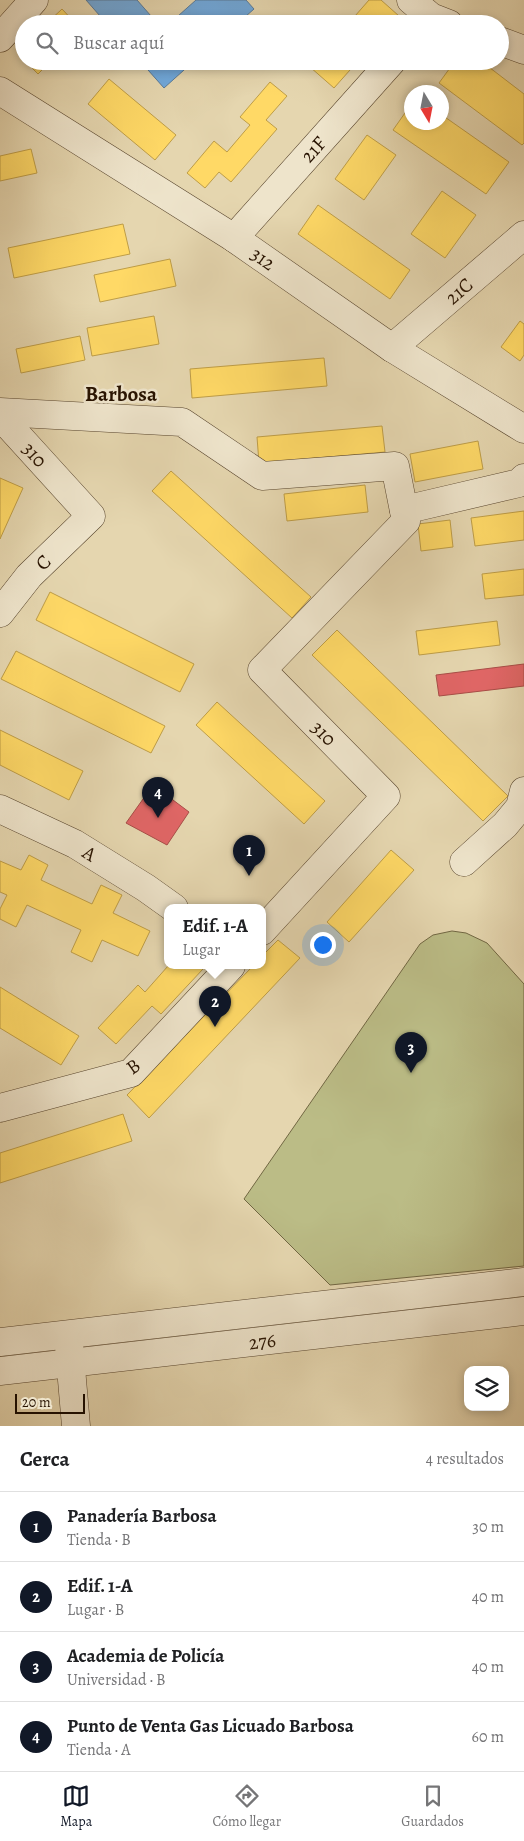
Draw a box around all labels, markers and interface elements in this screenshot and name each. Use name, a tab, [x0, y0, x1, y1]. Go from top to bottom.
search box	[15, 15, 509, 70]
icon: search	[33, 29, 61, 57]
text: Buscar aquí	[73, 30, 164, 56]
north arrow	[404, 85, 449, 130]
street label: 21F	[295, 131, 333, 168]
street label: 312	[245, 241, 281, 277]
street label: 21C	[439, 272, 479, 311]
district label: Barbosa	[85, 380, 158, 408]
street label: 310	[16, 436, 53, 473]
street label: C	[29, 548, 57, 576]
street label: 310	[305, 715, 342, 752]
pin: 4	[142, 777, 174, 818]
pin: 1	[233, 835, 265, 876]
street label: A	[76, 838, 102, 868]
popup	[164, 904, 266, 969]
text: Edif. 1-A	[182, 913, 248, 939]
your location	[310, 932, 336, 958]
text: Lugar	[182, 939, 220, 961]
pin: 2	[199, 986, 231, 1027]
pin: 3	[395, 1032, 427, 1073]
street label: B	[121, 1052, 146, 1081]
street label: 276	[247, 1327, 277, 1356]
map controls	[464, 1366, 509, 1411]
button: layers	[464, 1366, 509, 1411]
scale bar	[15, 1391, 85, 1414]
text: 20 m	[22, 1393, 51, 1412]
text: Cerca	[20, 1445, 70, 1473]
text: 4 resultados	[426, 1448, 504, 1470]
text: Panadería Barbosa	[67, 1503, 217, 1529]
text: 1	[33, 1516, 39, 1538]
text: 30 m	[472, 1516, 504, 1538]
text: Tienda · B	[67, 1529, 131, 1551]
text: Edif. 1-A	[67, 1573, 133, 1599]
text: 2	[32, 1586, 40, 1608]
text: 40 m	[472, 1586, 504, 1608]
text: Lugar · B	[67, 1599, 124, 1621]
text: Academia de Policía	[67, 1643, 224, 1669]
text: 3	[33, 1656, 39, 1678]
text: 40 m	[472, 1656, 504, 1678]
text: Universidad · B	[67, 1669, 166, 1691]
text: Punto de Venta Gas Licuado Barbosa	[67, 1713, 354, 1739]
text: 4	[32, 1726, 40, 1748]
text: 60 m	[472, 1726, 504, 1748]
text: Tienda · A	[67, 1739, 131, 1761]
tab: Mapa	[60, 1782, 92, 1831]
tab: Cómo llegar	[213, 1782, 281, 1831]
tab: Guardados	[401, 1782, 464, 1831]

